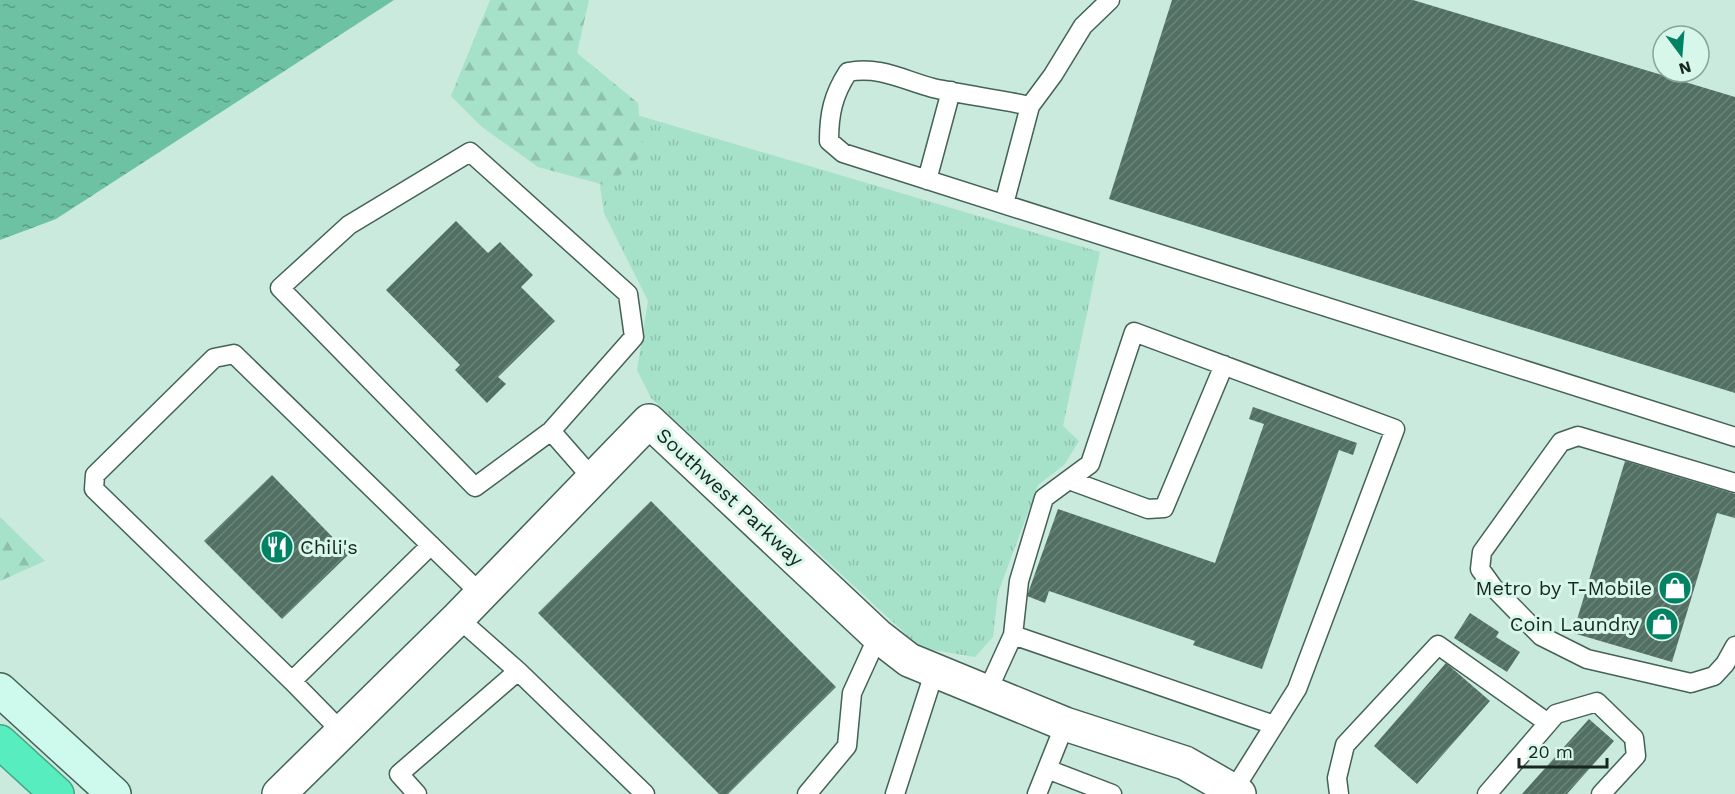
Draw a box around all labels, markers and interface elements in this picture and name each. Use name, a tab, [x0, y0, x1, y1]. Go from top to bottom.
north arrow	[1651, 24, 1711, 84]
text: N	[1677, 57, 1693, 79]
street label: Southwest Parkway	[652, 423, 809, 572]
restaurant icon: Chili's	[259, 529, 295, 565]
place label: Chili's	[300, 535, 358, 559]
shop icon: Metro by T-Mobile	[1657, 570, 1693, 606]
place label: Metro by T-Mobile	[1476, 576, 1652, 600]
shop icon: Coin Laundry	[1644, 606, 1680, 642]
place label: Coin Laundry	[1510, 612, 1640, 636]
scale bar	[1519, 731, 1608, 769]
text: 20 m	[1528, 741, 1573, 762]

